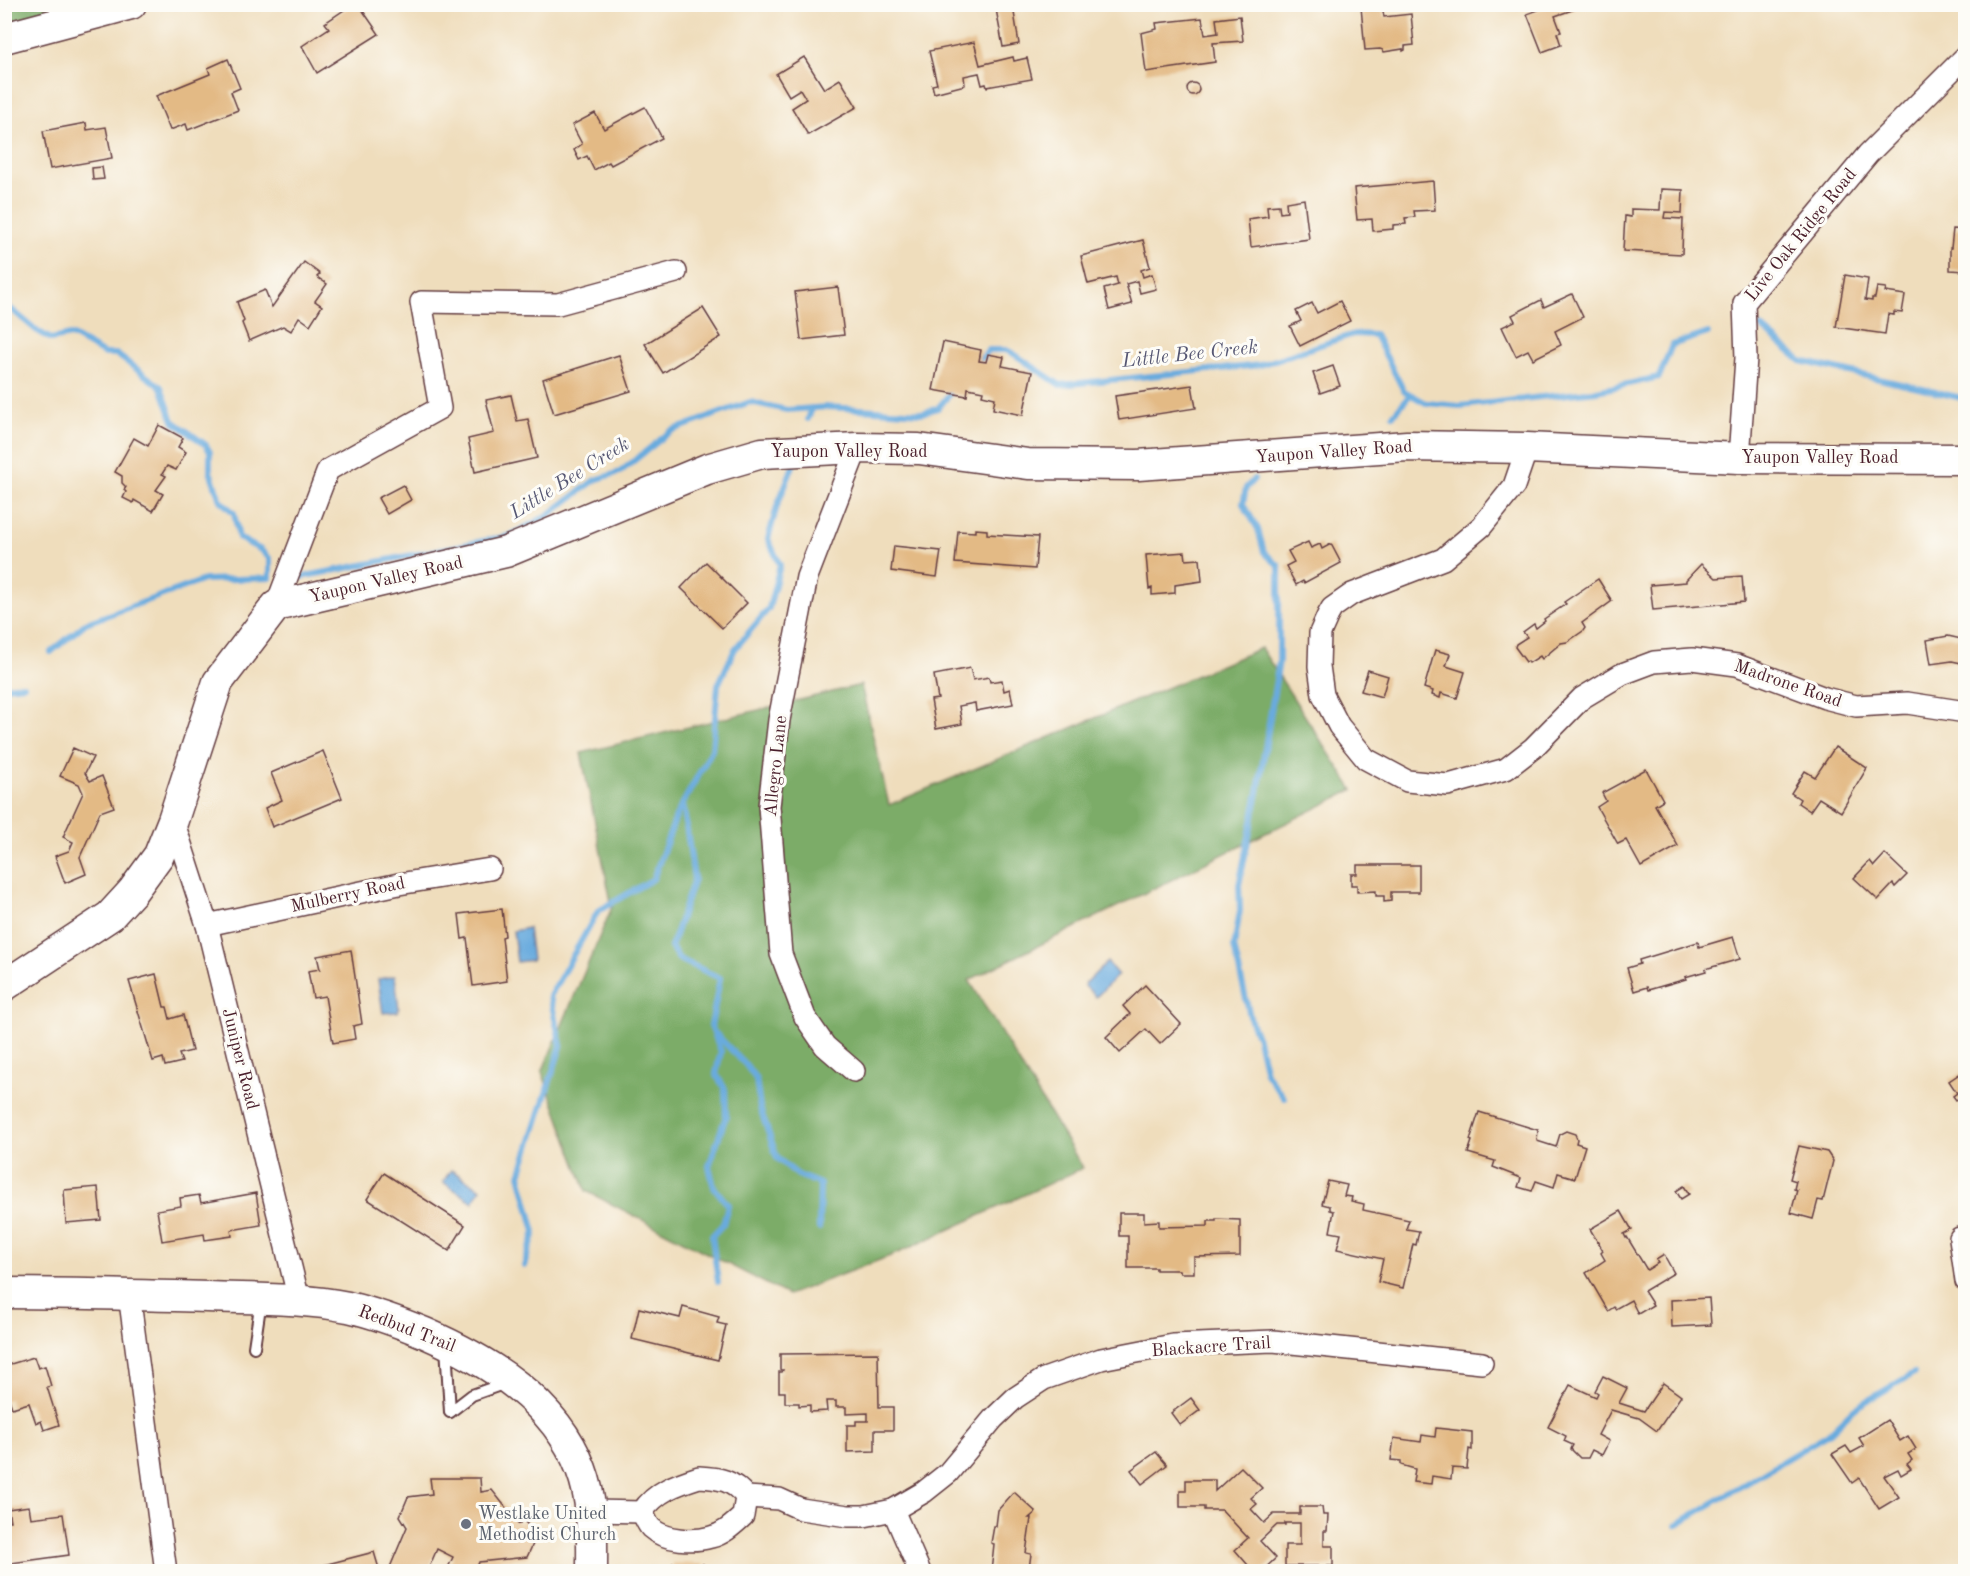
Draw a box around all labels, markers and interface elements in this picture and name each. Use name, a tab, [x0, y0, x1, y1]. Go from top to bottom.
street label: Live Oak Ridge Road	[1742, 165, 1860, 305]
water label: Little Bee Creek	[1120, 338, 1259, 372]
water label: Little Bee Creek	[506, 434, 633, 524]
street label: Yaupon Valley Road	[1255, 438, 1413, 466]
street label: Yaupon Valley Road	[770, 443, 928, 461]
street label: Yaupon Valley Road	[1741, 449, 1899, 467]
street label: Yaupon Valley Road	[307, 554, 465, 606]
street label: Madrone Road	[1732, 657, 1844, 711]
street label: Allegro Lane	[762, 714, 790, 818]
street label: Mulberry Road	[289, 874, 407, 916]
street label: Juniper Road	[219, 1006, 261, 1112]
street label: Redbud Trail	[356, 1302, 458, 1356]
street label: Blackacre Trail	[1151, 1334, 1271, 1360]
place label: Westlake United Methodist Church	[478, 1505, 616, 1544]
marker: Westlake United Methodist Church	[459, 1517, 473, 1531]

